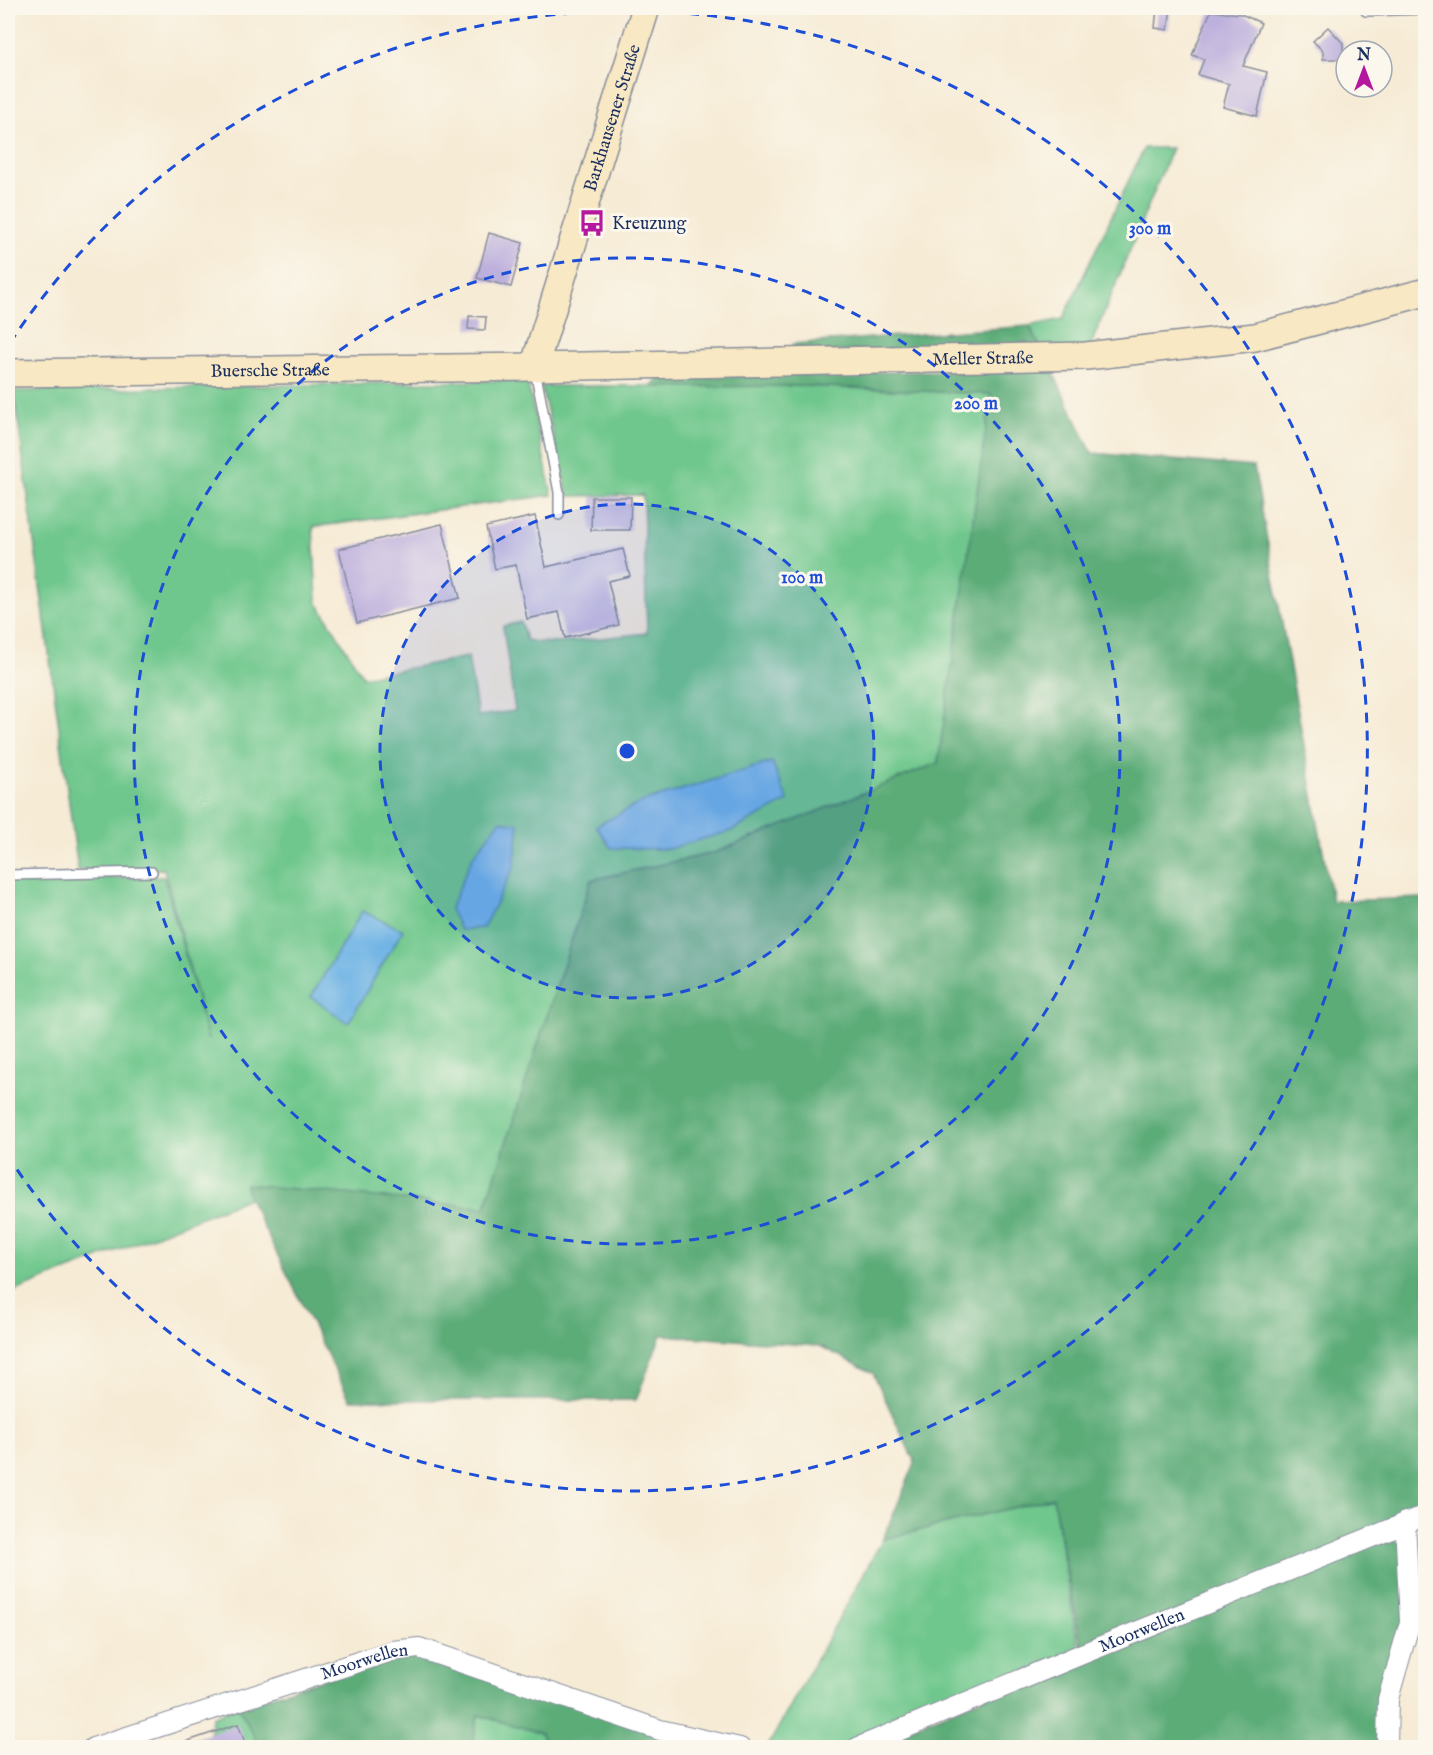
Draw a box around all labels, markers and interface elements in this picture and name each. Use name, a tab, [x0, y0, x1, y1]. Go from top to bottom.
north arrow	[1334, 39, 1394, 99]
street label: Barkhausener Straße	[579, 42, 647, 195]
text: N	[1356, 46, 1371, 66]
bus stop icon: Kreuzung	[577, 208, 607, 238]
place label: Kreuzung	[612, 213, 686, 236]
text: 300 m	[1129, 218, 1171, 241]
street label: Meller Straße	[932, 347, 1034, 372]
street label: Buersche Straße	[210, 359, 330, 384]
text: 200 m	[954, 393, 998, 416]
text: 100 m	[781, 567, 823, 590]
centre of rings	[617, 741, 637, 761]
street label: Moorwellen	[1096, 1604, 1189, 1659]
street label: Moorwellen	[318, 1639, 410, 1686]

